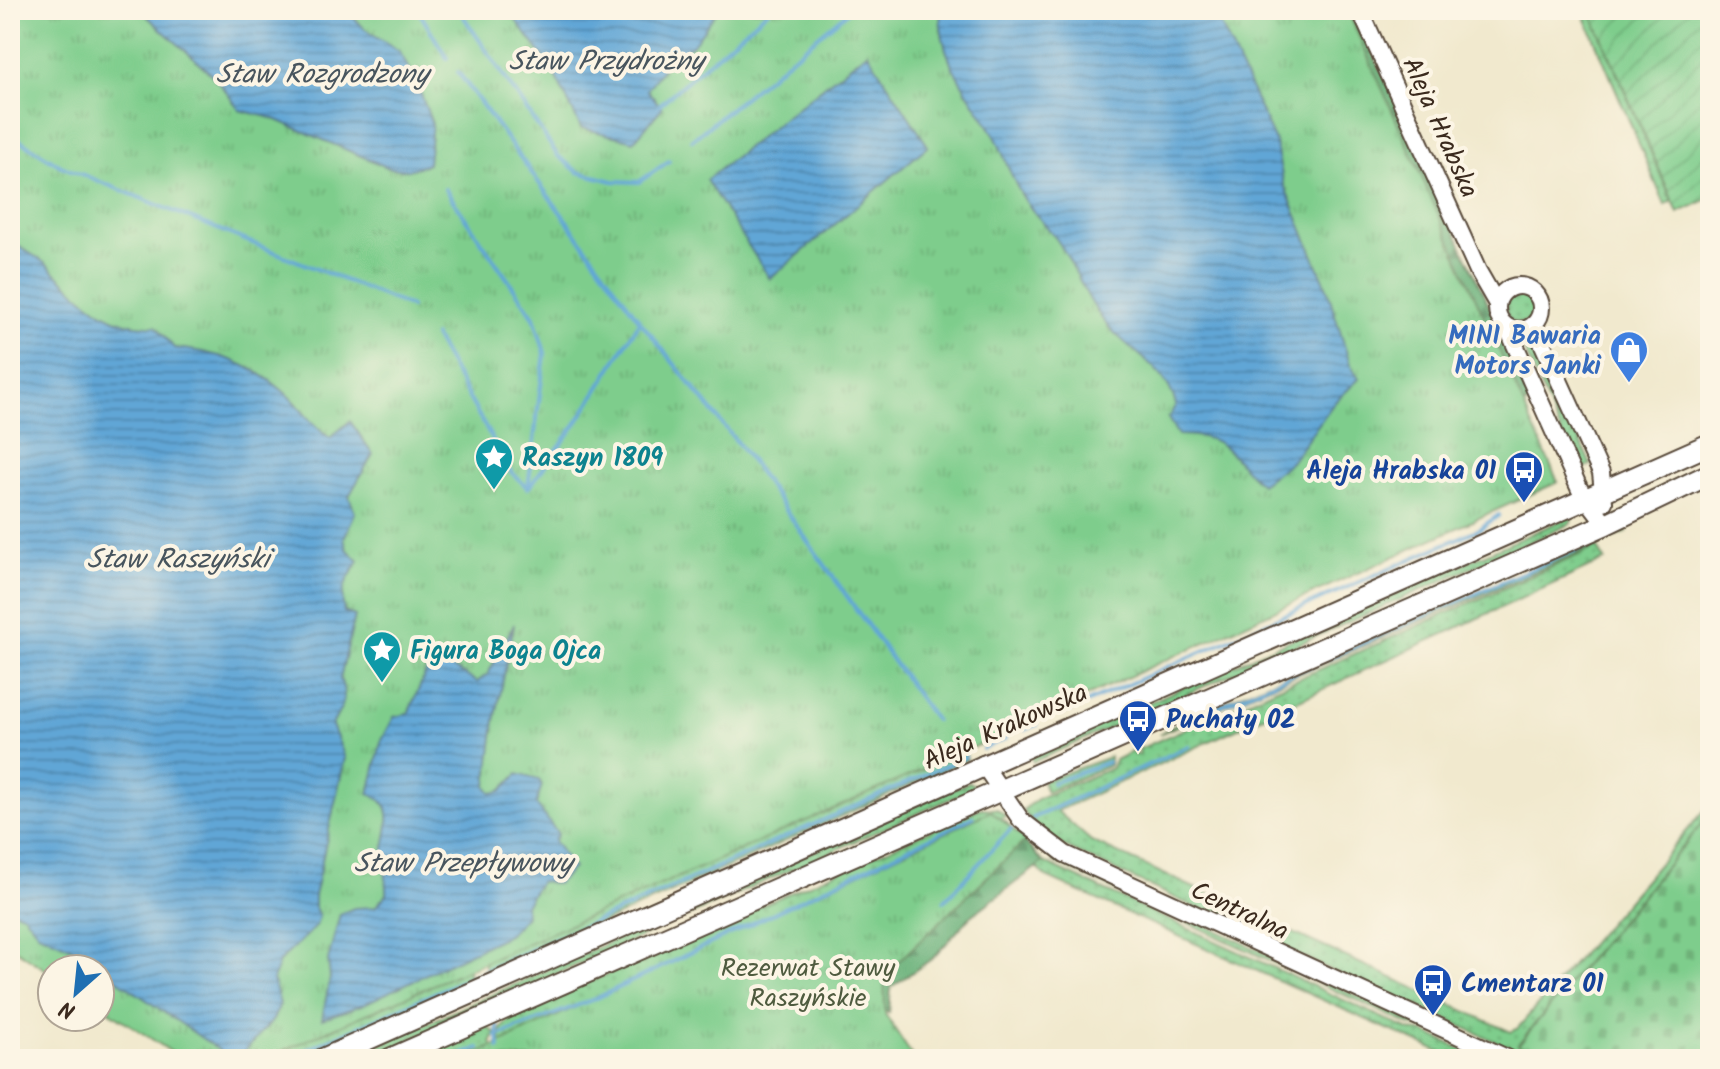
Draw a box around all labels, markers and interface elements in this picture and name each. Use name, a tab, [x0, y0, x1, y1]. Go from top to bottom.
water label: Staw Przydrożny	[509, 40, 707, 85]
street label: Aleja Hrabska	[1389, 51, 1489, 205]
water label: Staw Rozgrodzony	[216, 53, 432, 98]
place label: MINI Bawaria Motors Janki	[1448, 316, 1602, 388]
shop icon: MINI Bawaria Motors Janki	[1608, 329, 1650, 384]
place icon: Raszyn 1809	[473, 436, 515, 491]
place label: Raszyn 1809	[522, 438, 663, 480]
bus stop icon: Aleja Hrabska 01	[1503, 449, 1545, 504]
place label: Aleja Hrabska 01	[1306, 451, 1496, 493]
water label: Staw Raszyński	[87, 538, 275, 583]
place icon: Figura Boga Ojca	[361, 629, 403, 684]
place label: Figura Boga Ojca	[410, 631, 601, 673]
street label: Aleja Krakowska	[917, 673, 1095, 783]
bus stop icon: Puchały 02	[1117, 698, 1159, 753]
place label: Puchały 02	[1166, 700, 1296, 742]
water label: Staw Przepływowy	[354, 842, 576, 887]
street label: Centralna	[1183, 871, 1295, 953]
park label: Rezerwat Stawy Raszyńskie	[721, 948, 896, 1020]
north arrow	[36, 953, 116, 1033]
bus stop icon: Cmentarz 01	[1412, 962, 1454, 1017]
place label: Cmentarz 01	[1461, 964, 1604, 1006]
text: N	[54, 990, 82, 1027]

